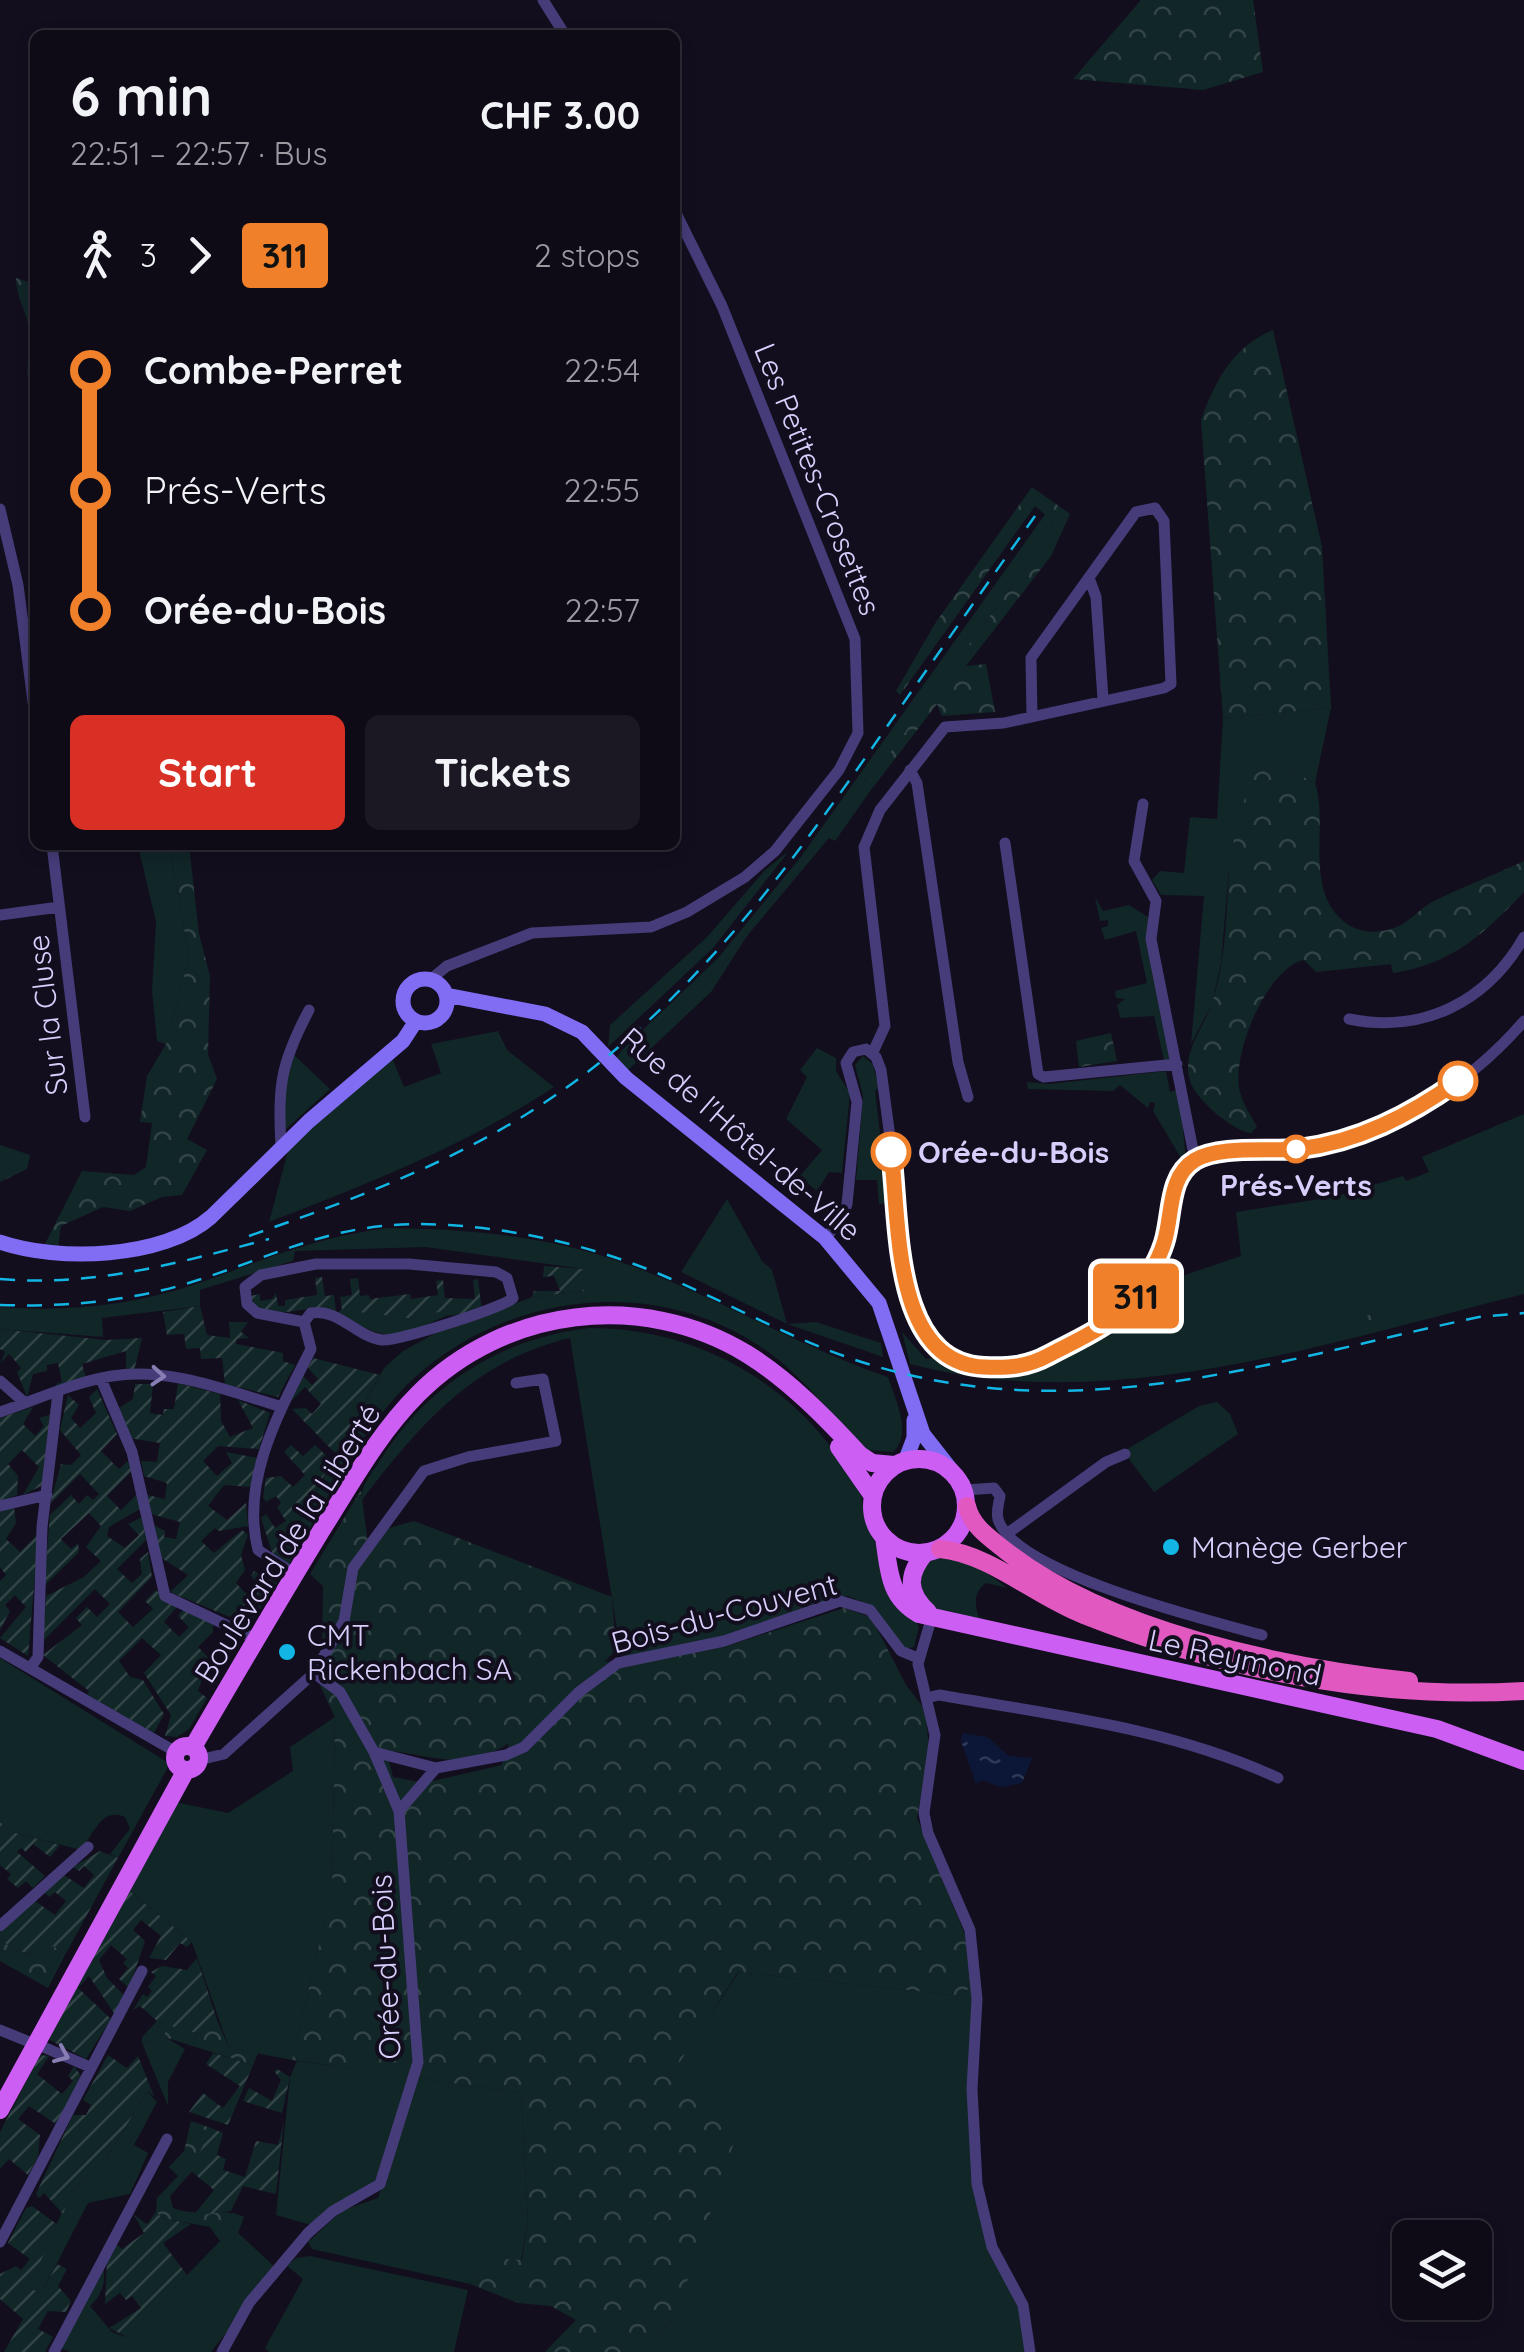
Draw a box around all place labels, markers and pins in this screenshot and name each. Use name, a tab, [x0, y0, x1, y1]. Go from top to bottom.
unlabelled marker	[1439, 1062, 1477, 1100]
marker: Orée-du-Bois	[872, 1133, 910, 1171]
place label: Orée-du-Bois	[918, 1133, 1109, 1171]
marker: Prés-Verts	[1283, 1136, 1309, 1162]
place label: Prés-Verts	[1220, 1166, 1372, 1204]
place label: Manège Gerber	[1191, 1528, 1408, 1566]
marker: Manège Gerber	[1160, 1536, 1182, 1558]
place label: CMT Rickenbach SA	[307, 1616, 512, 1688]
marker: CMT Rickenbach SA	[276, 1641, 298, 1663]

